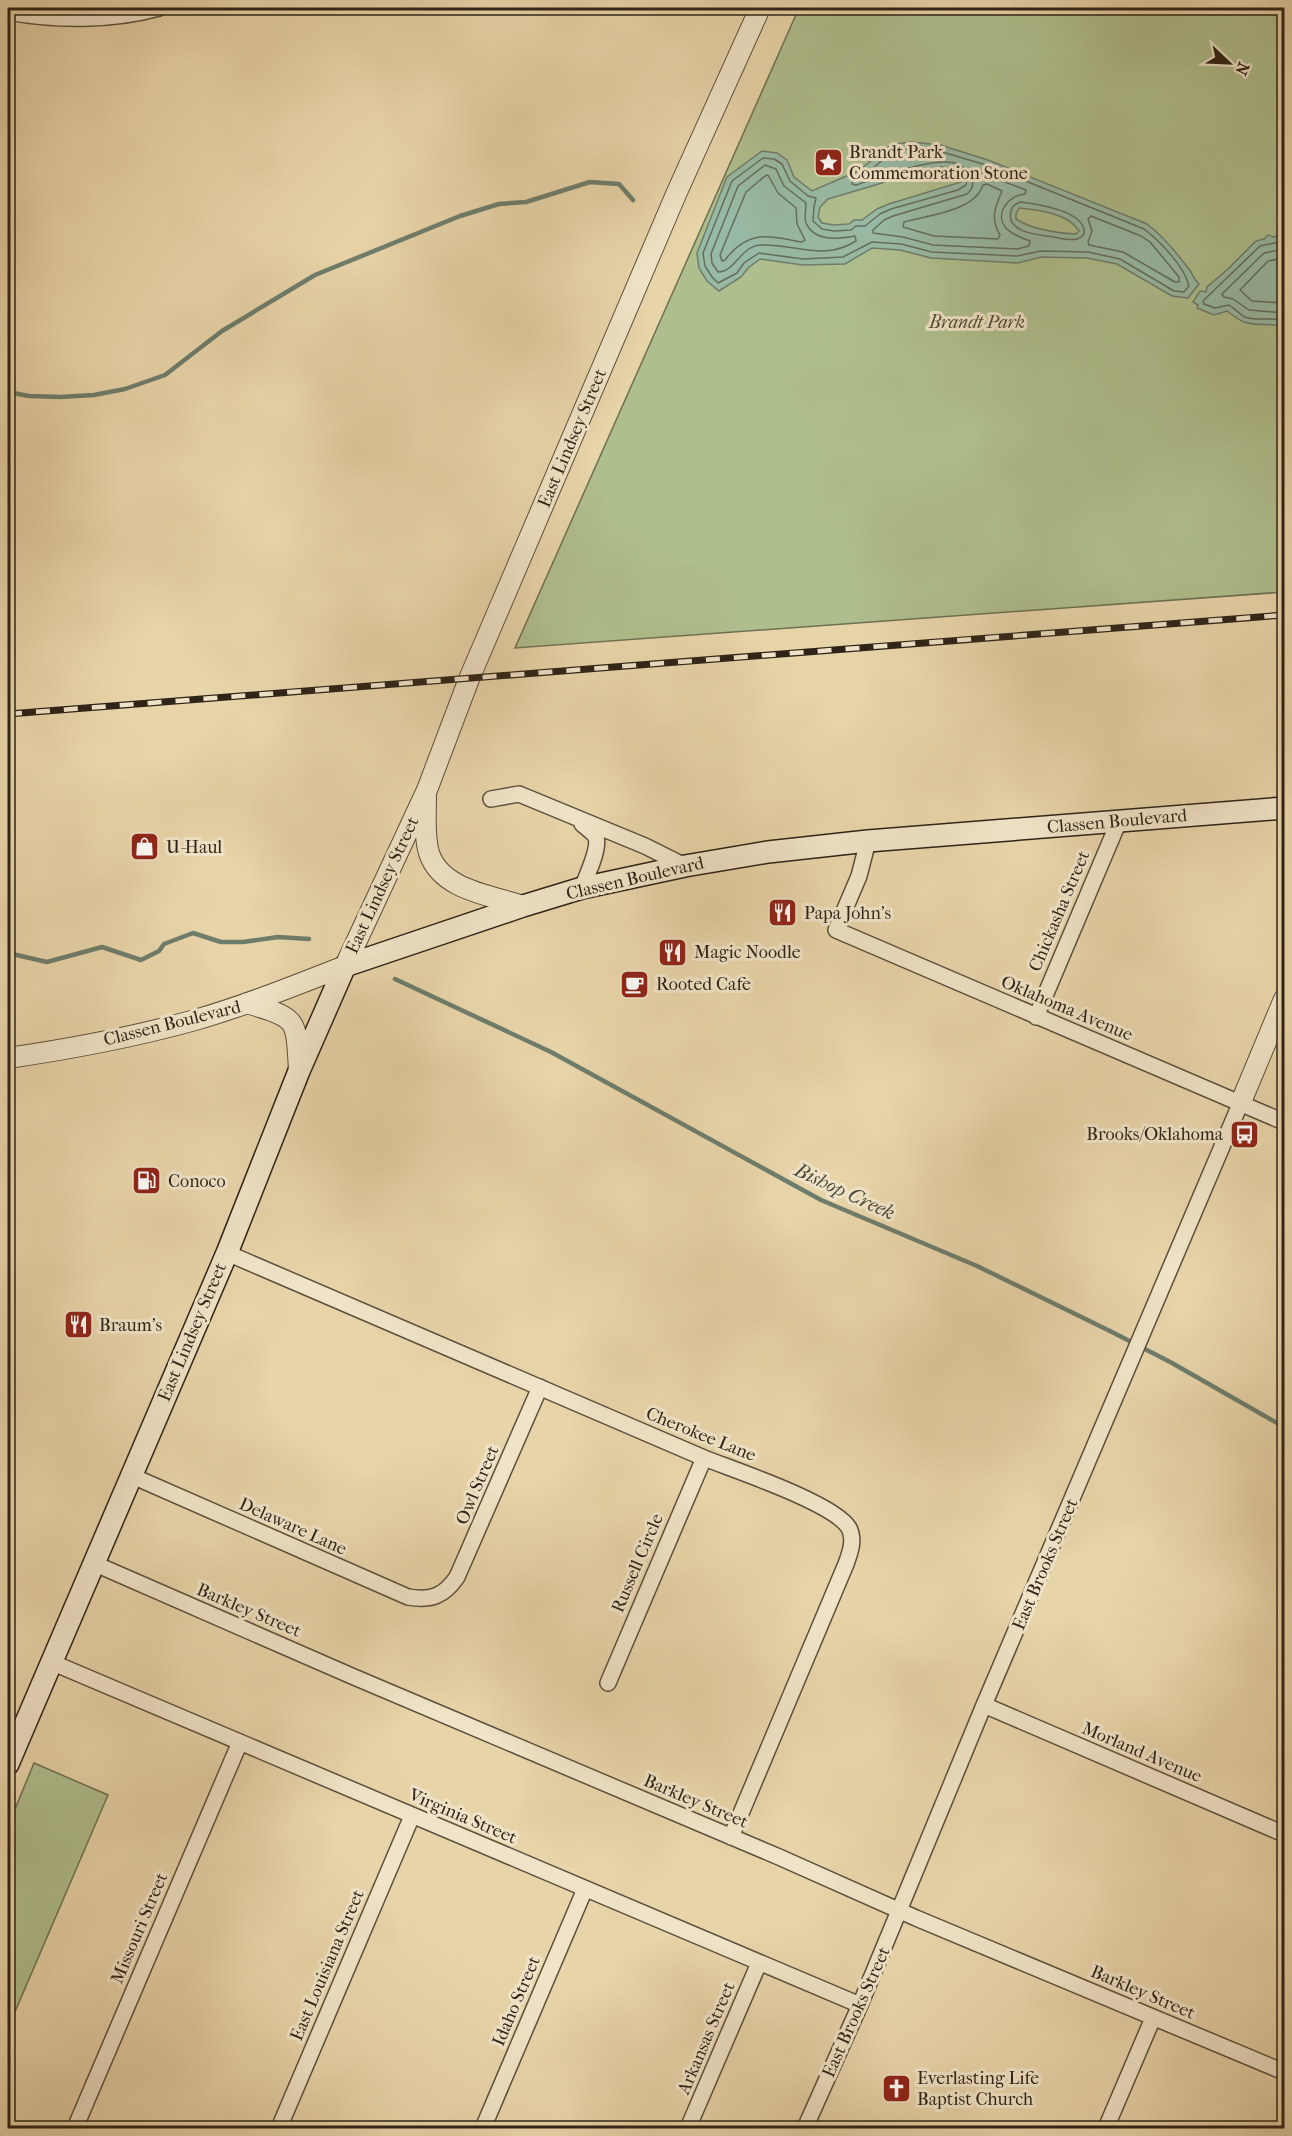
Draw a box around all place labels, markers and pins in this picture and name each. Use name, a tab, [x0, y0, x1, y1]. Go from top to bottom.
place label: Brandt Park Commemoration Stone	[849, 142, 1028, 184]
place icon: Brandt Park Commemoration Stone	[812, 146, 844, 178]
shop icon: U-Haul	[129, 831, 161, 863]
place label: U-Haul	[166, 837, 222, 858]
restaurant icon: Papa John's	[767, 897, 799, 929]
place label: Papa John's	[804, 903, 892, 924]
restaurant icon: Magic Noodle	[657, 936, 689, 968]
place label: Magic Noodle	[694, 942, 801, 963]
cafe icon: Rooted Cafe	[619, 968, 651, 1000]
place label: Rooted Cafe	[656, 974, 751, 995]
bus stop icon: Brooks/Oklahoma	[1228, 1118, 1260, 1150]
place label: Brooks/Oklahoma	[1086, 1124, 1224, 1145]
fuel station icon: Conoco	[131, 1165, 163, 1197]
place label: Conoco	[168, 1171, 226, 1192]
restaurant icon: Braum's	[62, 1309, 94, 1341]
place label: Braum's	[99, 1315, 162, 1336]
place label: Everlasting Life Baptist Church	[917, 2068, 1039, 2110]
church icon: Everlasting Life Baptist Church	[880, 2072, 912, 2104]

